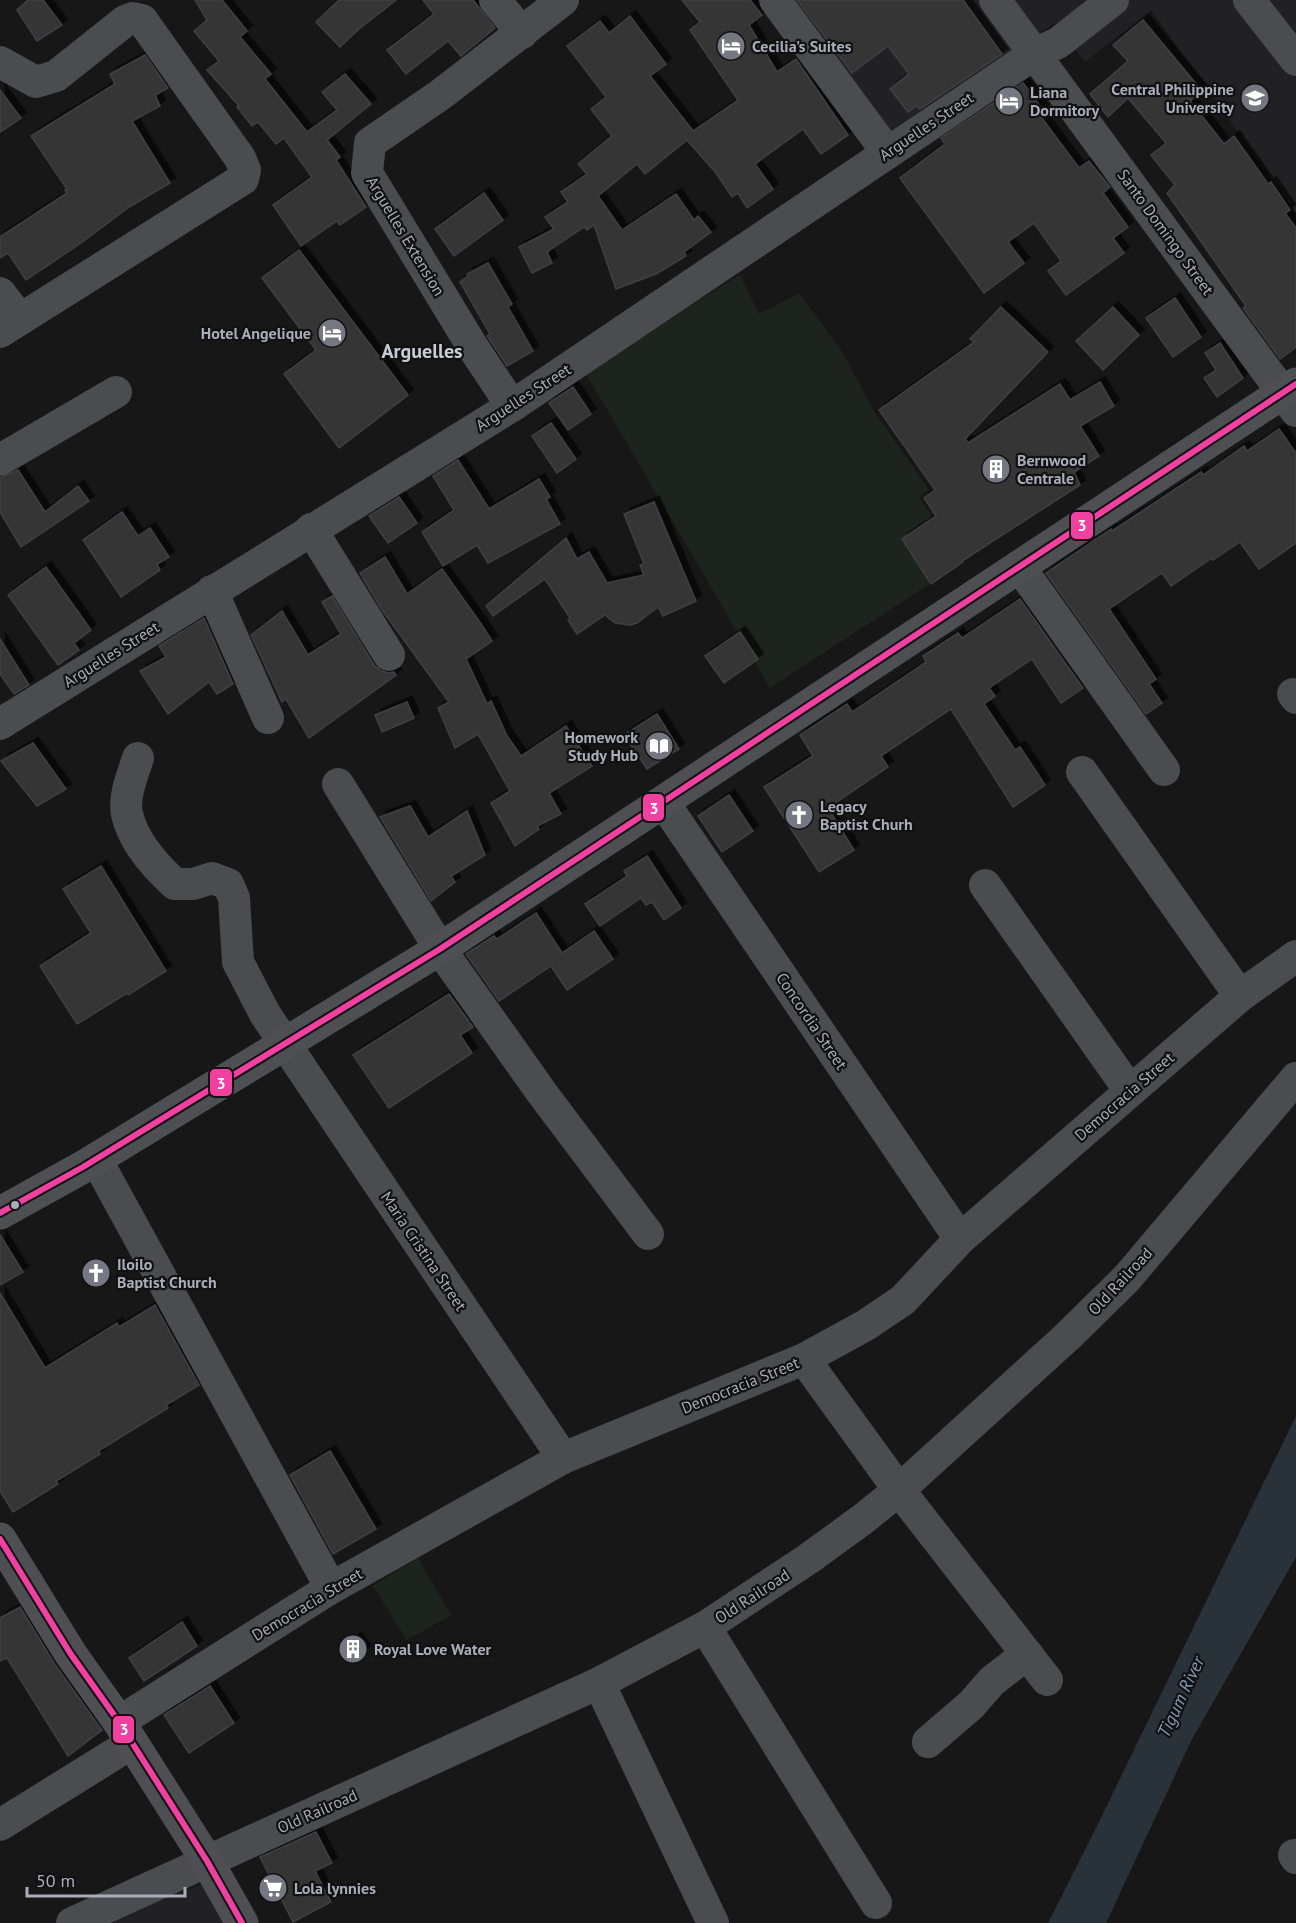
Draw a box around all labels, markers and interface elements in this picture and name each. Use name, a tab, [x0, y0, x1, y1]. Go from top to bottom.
hotel icon: Cecilia's Suites	[715, 30, 747, 62]
place label: Cecilia's Suites	[752, 36, 852, 56]
place label: Central Philippine University	[1111, 79, 1234, 117]
place label: Liana Dormitory	[1030, 82, 1099, 120]
school or university icon: Central Philippine University	[1239, 82, 1271, 114]
hotel icon: Liana Dormitory	[993, 85, 1025, 117]
street label: Arguelles Street	[875, 87, 977, 165]
street label: Santo Domingo Street	[1114, 165, 1219, 299]
street label: Arguelles Extension	[362, 173, 450, 299]
hotel icon: Hotel Angelique	[316, 317, 348, 349]
place label: Hotel Angelique	[201, 323, 311, 343]
district label: Arguelles	[381, 338, 463, 364]
street label: Arguelles Street	[472, 358, 575, 435]
place label: Bernwood Centrale	[1017, 450, 1086, 488]
building icon: Bernwood Centrale	[980, 453, 1012, 485]
line badge: 3	[1070, 511, 1094, 540]
text: 3	[1077, 515, 1087, 535]
street label: Arguelles Street	[59, 616, 163, 691]
place label: Homework Study Hub	[565, 727, 638, 765]
library icon: Homework Study Hub	[643, 730, 675, 762]
line badge: 3	[642, 793, 665, 822]
place label: Legacy Baptist Churh	[820, 796, 913, 834]
text: 3	[649, 798, 659, 818]
church icon: Legacy Baptist Churh	[783, 799, 815, 831]
street label: Concordia Street	[772, 969, 852, 1074]
street label: Democracia Street	[1070, 1047, 1178, 1145]
line badge: 3	[209, 1068, 233, 1097]
text: 3	[216, 1073, 226, 1093]
street label: Maria Cristina Street	[377, 1188, 472, 1315]
unlabelled marker	[9, 1199, 21, 1211]
street label: Old Railroad	[1084, 1243, 1156, 1319]
place label: Iloilo Baptist Church	[117, 1254, 217, 1292]
church icon: Iloilo Baptist Church	[80, 1257, 112, 1289]
street label: Democracia Street	[678, 1352, 802, 1418]
street label: Democracia Street	[248, 1563, 366, 1645]
street label: Old Railroad	[711, 1564, 793, 1628]
building icon: Royal Love Water	[337, 1633, 369, 1665]
place label: Royal Love Water	[374, 1639, 492, 1659]
water label: Tigum River	[1152, 1652, 1210, 1741]
line badge: 3	[112, 1715, 135, 1744]
text: 3	[119, 1719, 129, 1739]
street label: Old Railroad	[274, 1785, 360, 1837]
scale bar	[27, 1860, 184, 1898]
text: 50 m	[36, 1869, 75, 1892]
supermarket icon: Lola lynnies	[257, 1872, 289, 1904]
place label: Lola lynnies	[294, 1878, 376, 1898]

